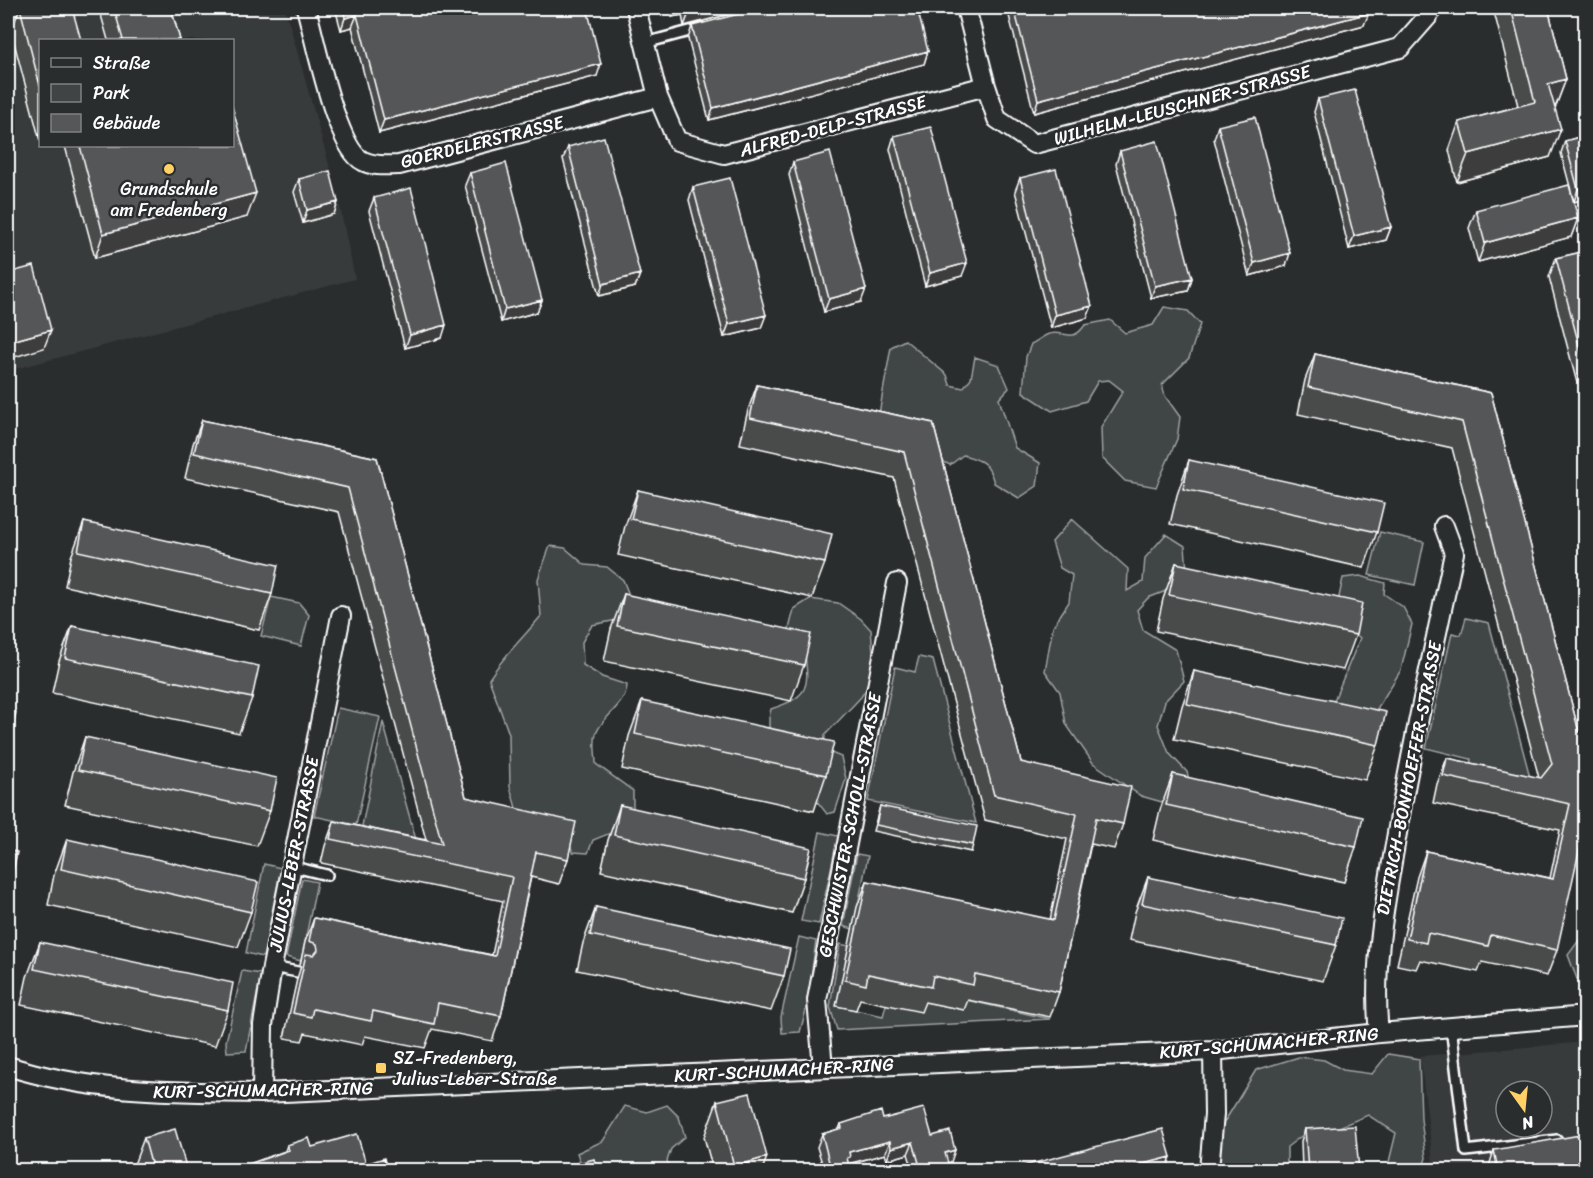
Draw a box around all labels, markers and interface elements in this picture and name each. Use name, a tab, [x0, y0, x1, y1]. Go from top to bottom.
legend	[39, 39, 234, 147]
text: Straße	[93, 47, 150, 79]
street label: WILHELM-LEUSCHNER-STRASSE	[1050, 55, 1315, 155]
text: Park	[93, 77, 130, 109]
street label: ALFRED-DELP-STRASSE	[735, 85, 931, 167]
street label: GOERDELERSTRASSE	[397, 106, 568, 178]
text: Gebäude	[93, 107, 161, 139]
marker: Grundschule am Fredenberg	[162, 162, 176, 176]
place label: Grundschule am Fredenberg	[110, 173, 228, 226]
street label: DIETRICH-BONHOEFFER-STRASSE	[1367, 637, 1451, 918]
street label: GESCHWISTER-SCHOLL-STRASSE	[809, 689, 892, 960]
street label: JULIUS-LEBER-STRASSE	[259, 753, 329, 955]
street label: KURT-SCHUMACHER-RING	[1158, 1017, 1381, 1069]
place label: SZ-Fredenberg, Julius-Leber-Straße	[392, 1042, 557, 1095]
street label: KURT-SCHUMACHER-RING	[673, 1048, 895, 1092]
marker: SZ-Fredenberg, Julius-Leber-Straße	[374, 1061, 388, 1075]
street label: KURT-SCHUMACHER-RING	[153, 1072, 374, 1108]
north arrow	[1494, 1079, 1554, 1139]
text: N	[1518, 1107, 1538, 1139]

